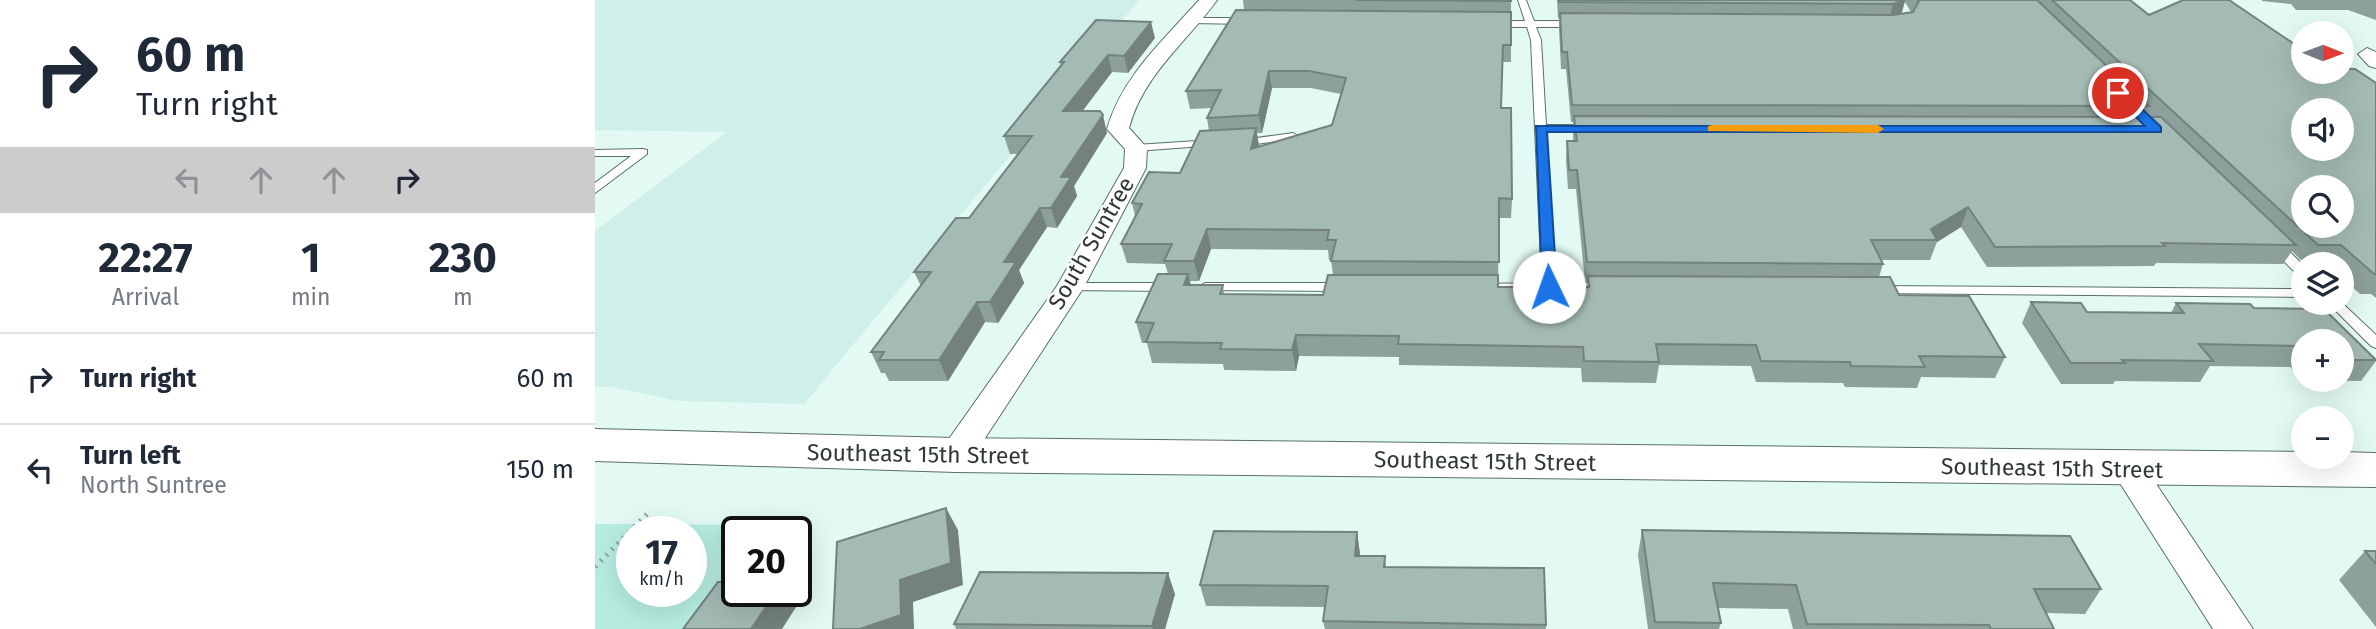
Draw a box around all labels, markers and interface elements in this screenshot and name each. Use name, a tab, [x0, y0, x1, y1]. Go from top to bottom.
north arrow	[2291, 21, 2354, 84]
map controls	[2291, 21, 2354, 469]
text: 60 m	[136, 25, 245, 84]
icon: right	[21, 28, 112, 119]
pin	[2088, 63, 2148, 123]
icon: arrive	[2099, 74, 2137, 112]
text: Turn right	[136, 85, 278, 123]
button: sound	[2291, 98, 2354, 161]
icon: left	[169, 161, 207, 199]
icon: ahead	[242, 161, 280, 199]
icon: ahead	[315, 161, 353, 199]
icon: right	[388, 161, 426, 199]
street label: South Suntree	[1042, 172, 1140, 314]
button: search	[2291, 175, 2354, 238]
text: 22:27	[98, 233, 193, 283]
text: 1	[301, 233, 321, 283]
text: 230	[429, 233, 497, 283]
position arrow	[1512, 250, 1586, 324]
button: layers	[2291, 252, 2354, 315]
text: Arrival	[112, 283, 179, 311]
text: min	[291, 283, 331, 311]
text: m	[453, 283, 473, 311]
button: +	[2291, 329, 2354, 392]
icon: right	[21, 360, 59, 398]
text: Turn right	[80, 363, 197, 394]
text: 60 m	[516, 363, 574, 394]
button: −	[2291, 406, 2354, 469]
street label: Southeast 15th Street	[807, 438, 1030, 470]
text: Turn left	[80, 440, 181, 471]
street label: Southeast 15th Street	[1374, 445, 1597, 477]
icon: left	[21, 451, 59, 489]
street label: Southeast 15th Street	[1941, 452, 2164, 484]
text: 150 m	[506, 454, 574, 485]
text: North Suntree	[80, 471, 227, 499]
speed limit sign: 20	[721, 516, 812, 607]
text: 17	[645, 531, 678, 573]
text: km/h	[639, 568, 684, 590]

